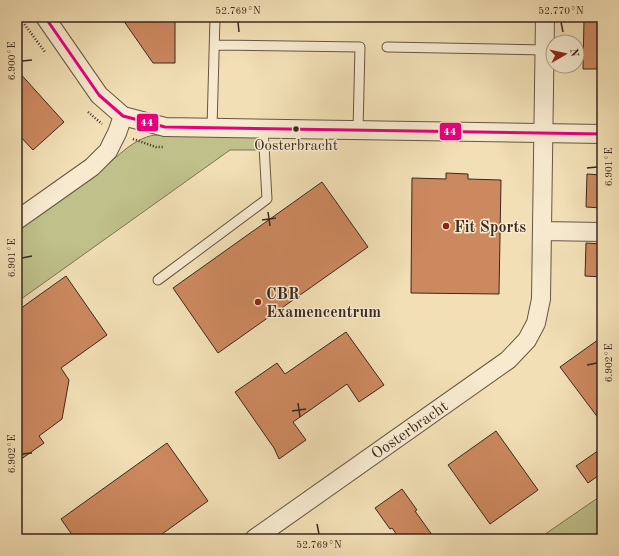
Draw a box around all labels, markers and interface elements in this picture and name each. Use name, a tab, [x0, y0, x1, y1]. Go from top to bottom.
text: 52.769°N	[215, 6, 261, 16]
text: 52.770°N	[538, 6, 584, 16]
north arrow	[545, 34, 585, 74]
text: 6.900°E	[7, 42, 17, 80]
text: N	[567, 48, 580, 58]
line badge: 44	[136, 113, 159, 132]
text: 44	[141, 118, 153, 129]
line badge: 44	[439, 122, 462, 141]
marker: Oosterbracht	[291, 124, 301, 134]
text: 44	[444, 127, 456, 138]
place label: Oosterbracht	[254, 139, 338, 154]
text: 6.901°E	[604, 148, 614, 186]
place label: Fit Sports	[454, 220, 526, 236]
marker: Fit Sports	[441, 221, 451, 231]
text: 6.901°E	[7, 239, 17, 277]
place label: CBR Examencentrum	[266, 287, 381, 321]
marker: CBR Examencentrum	[253, 297, 263, 307]
text: 6.902°E	[604, 344, 614, 382]
street label: Oosterbracht	[369, 398, 452, 463]
text: 6.902°E	[7, 435, 17, 473]
text: 52.769°N	[296, 540, 342, 550]

